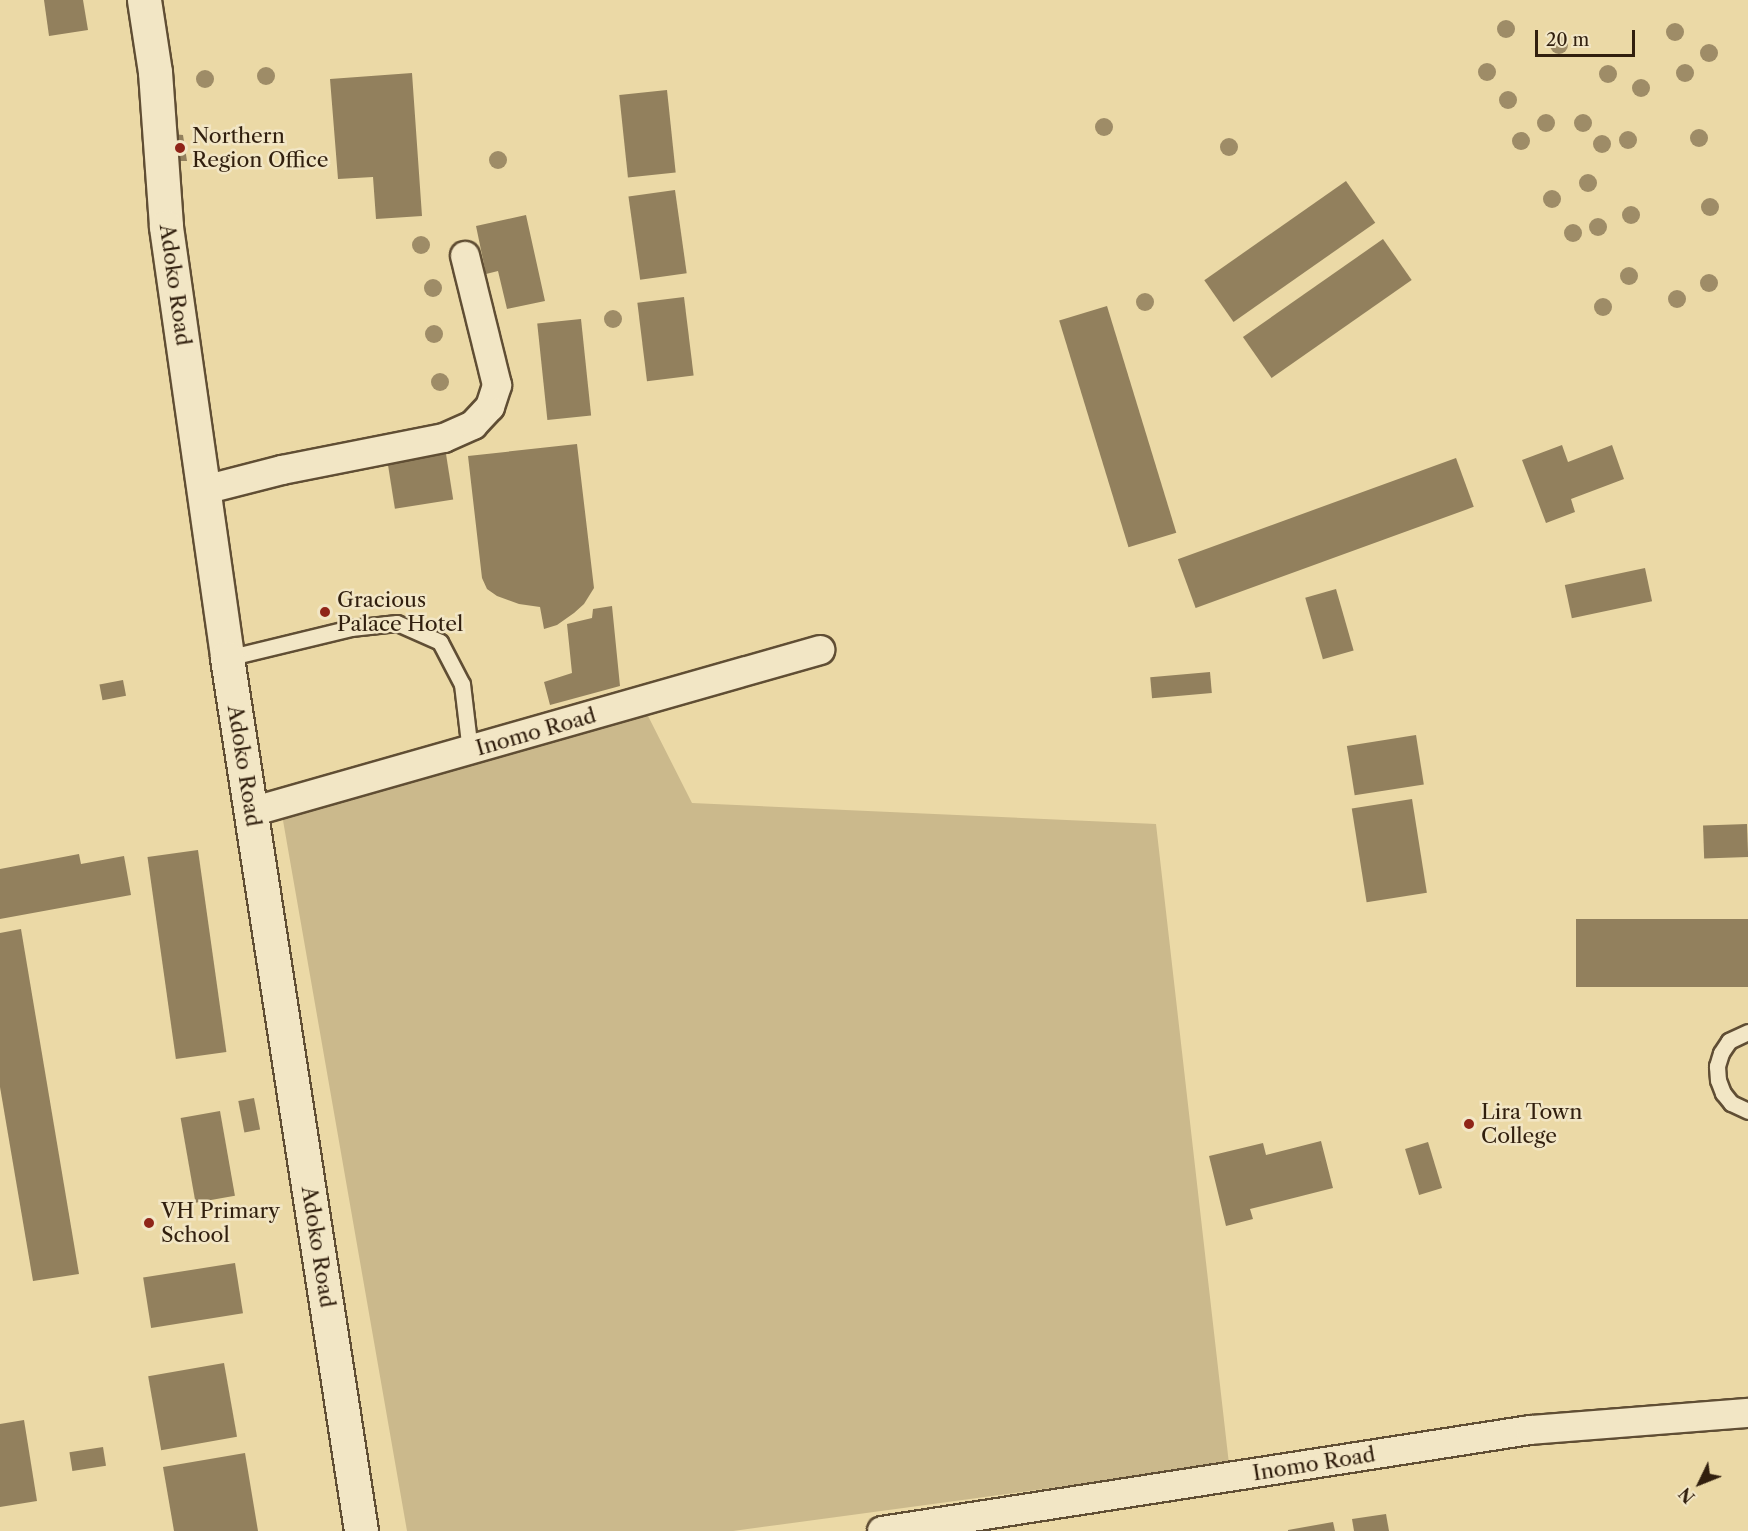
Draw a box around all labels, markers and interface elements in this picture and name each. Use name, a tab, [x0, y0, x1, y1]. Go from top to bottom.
scale bar	[1538, 18, 1638, 56]
text: 20 m	[1546, 29, 1589, 51]
place label: Northern Region Office	[192, 123, 329, 173]
marker: Northern Region Office	[173, 141, 187, 155]
street label: Adoko Road	[154, 223, 196, 347]
place label: Gracious Palace Hotel	[337, 587, 463, 637]
marker: Gracious Palace Hotel	[318, 605, 332, 619]
street label: Adoko Road	[222, 703, 266, 829]
street label: Inomo Road	[473, 703, 599, 761]
place label: Lira Town College	[1481, 1099, 1583, 1149]
marker: Lira Town College	[1462, 1117, 1476, 1131]
street label: Adoko Road	[296, 1184, 340, 1310]
place label: VH Primary School	[161, 1198, 280, 1248]
marker: VH Primary School	[142, 1216, 156, 1230]
street label: Inomo Road	[1251, 1442, 1377, 1486]
north arrow	[1670, 1453, 1730, 1513]
text: N	[1675, 1483, 1699, 1507]

